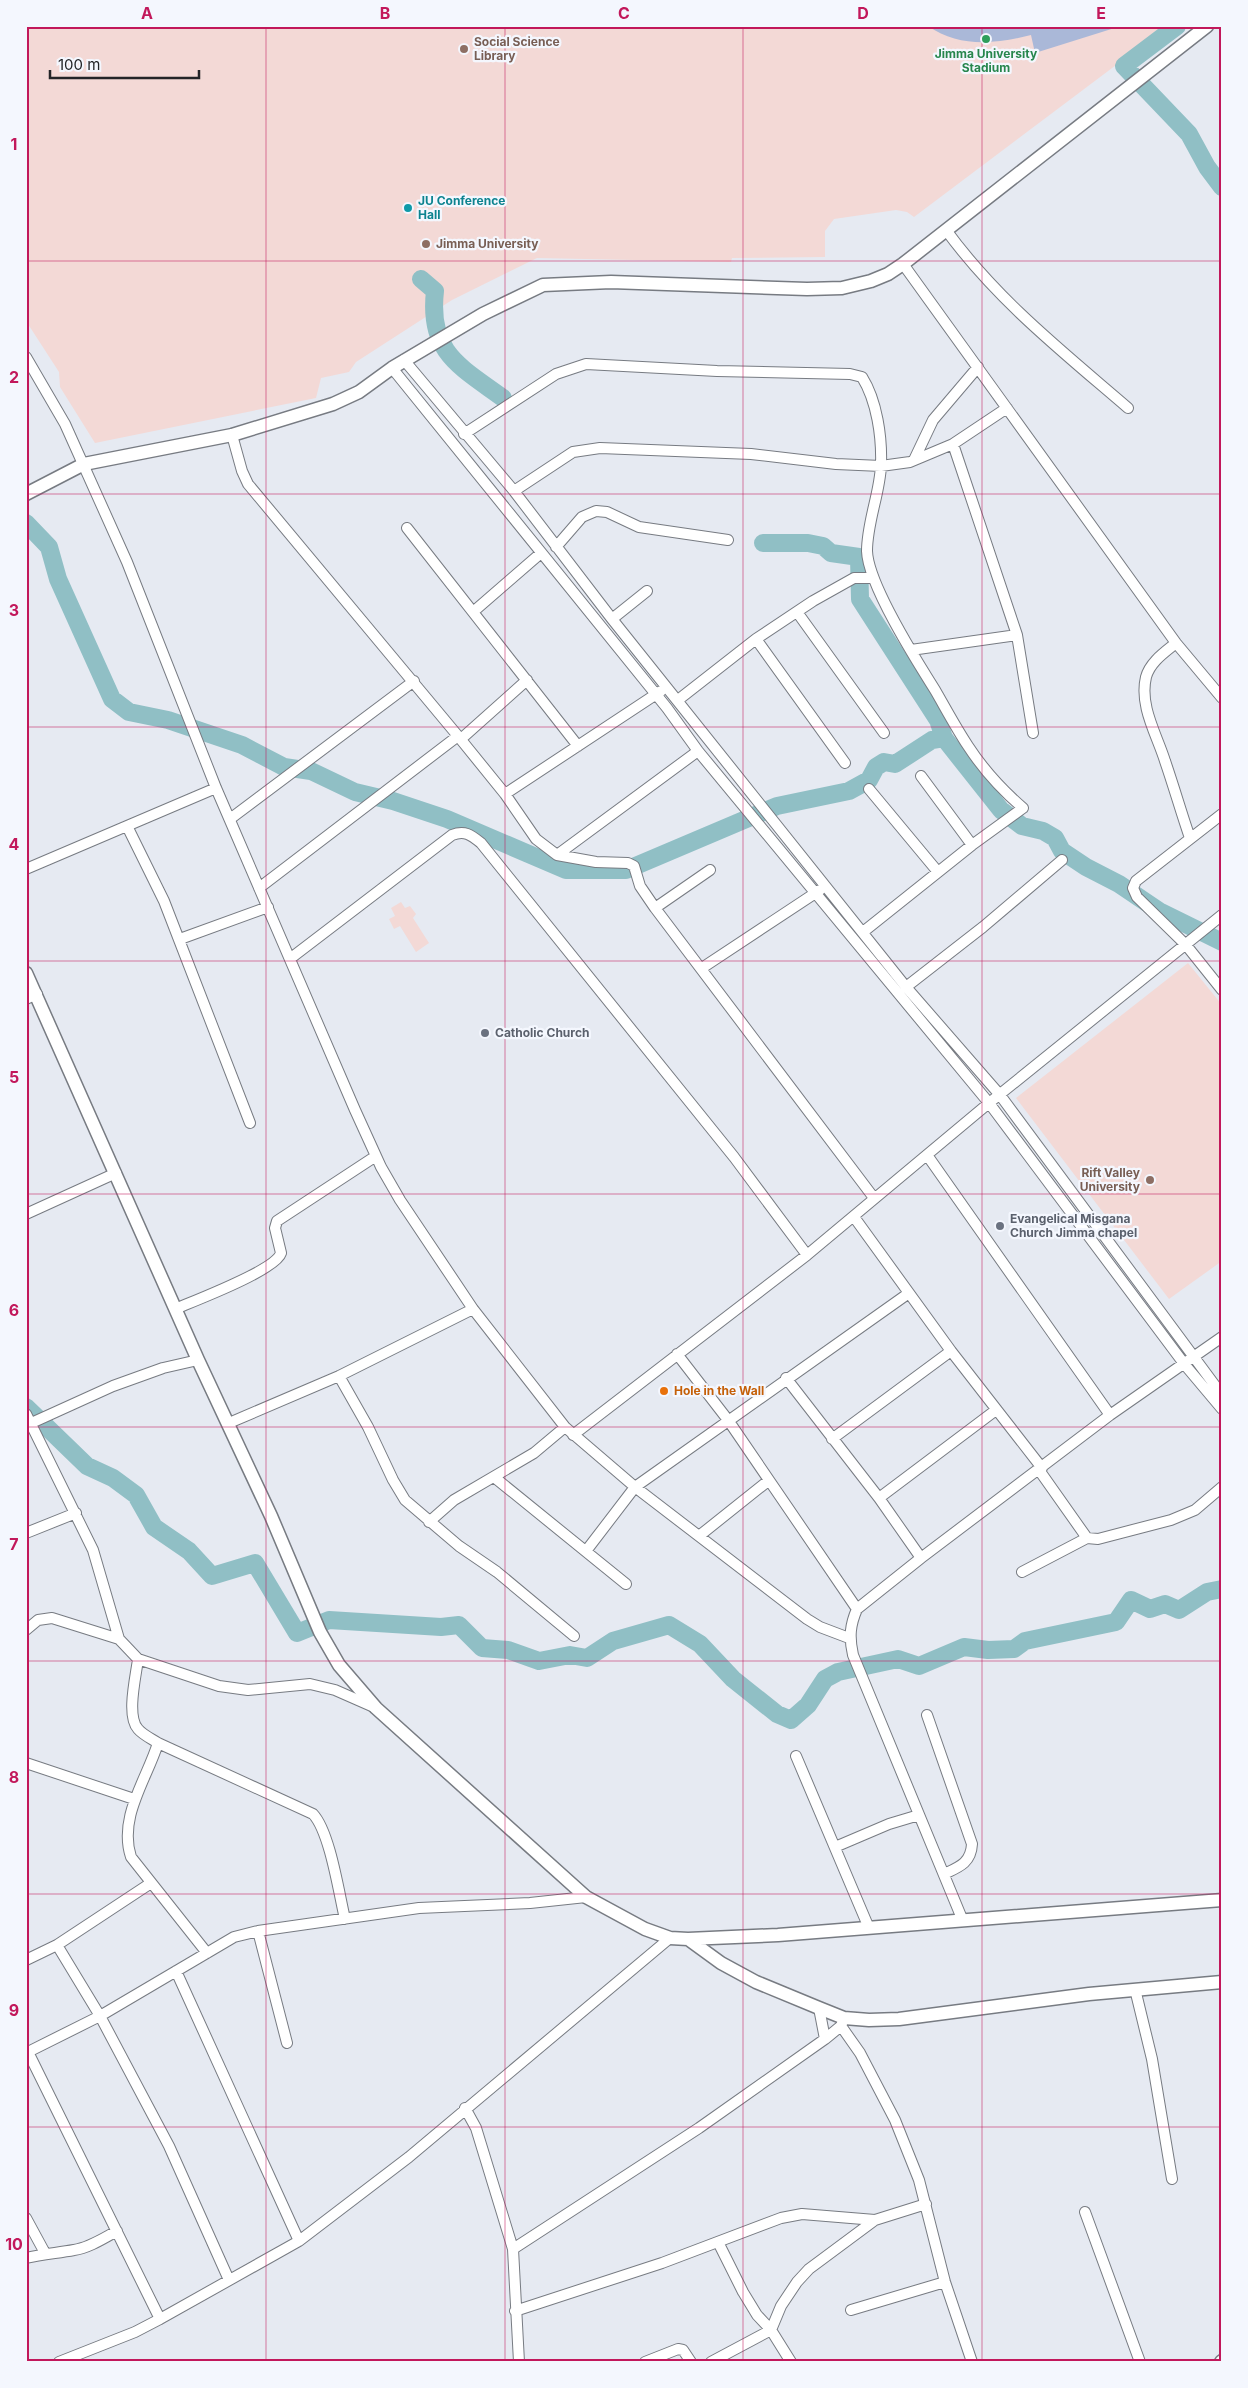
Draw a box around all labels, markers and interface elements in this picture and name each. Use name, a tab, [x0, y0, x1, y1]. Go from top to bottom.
text: A	[141, 3, 153, 23]
text: B	[380, 3, 390, 23]
text: C	[618, 3, 630, 23]
text: D	[857, 3, 869, 23]
text: E	[1096, 3, 1106, 23]
marker: Jimma University Stadium	[980, 33, 992, 45]
place label: Social Science Library	[474, 34, 560, 63]
marker: Social Science Library	[458, 43, 470, 55]
place label: Jimma University Stadium	[935, 46, 1038, 75]
scale bar	[50, 48, 199, 80]
text: 100 m	[58, 55, 100, 74]
text: 1	[11, 134, 17, 154]
place label: JU Conference Hall	[418, 193, 505, 222]
marker: JU Conference Hall	[402, 202, 414, 214]
place label: Jimma University	[436, 236, 539, 251]
marker: Jimma University	[420, 238, 432, 250]
text: 2	[9, 367, 19, 387]
text: 3	[9, 600, 19, 620]
text: 4	[9, 834, 20, 854]
place label: Catholic Church	[495, 1025, 589, 1040]
marker: Catholic Church	[479, 1027, 491, 1039]
text: 5	[9, 1067, 19, 1087]
place label: Rift Valley University	[1080, 1165, 1141, 1194]
marker: Rift Valley University	[1144, 1174, 1156, 1186]
place label: Evangelical Misgana Church Jimma chapel	[1010, 1211, 1137, 1240]
marker: Evangelical Misgana Church Jimma chapel	[994, 1220, 1006, 1232]
text: 6	[9, 1300, 19, 1320]
place label: Hole in the Wall	[674, 1383, 764, 1398]
marker: Hole in the Wall	[658, 1385, 670, 1397]
text: 7	[9, 1534, 19, 1554]
text: 8	[9, 1767, 19, 1787]
text: 9	[9, 2000, 19, 2020]
text: 10	[5, 2234, 23, 2254]

